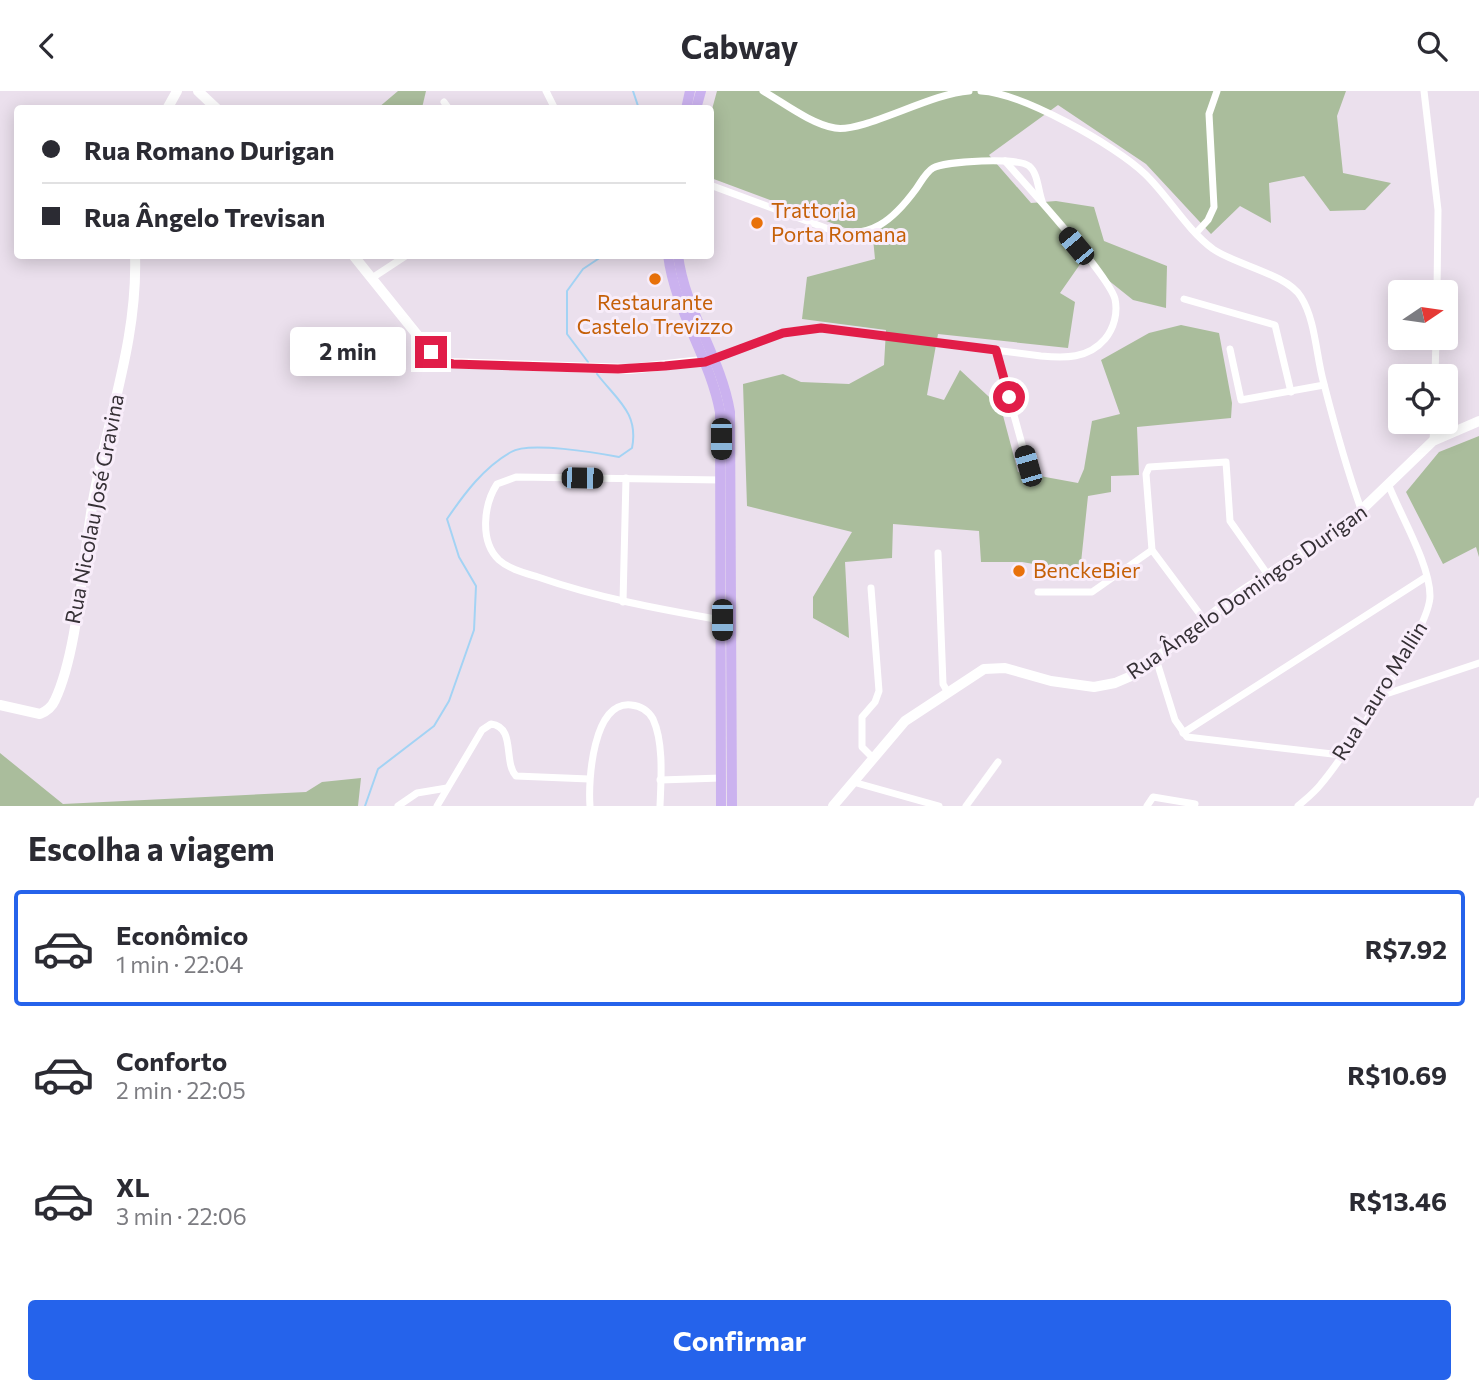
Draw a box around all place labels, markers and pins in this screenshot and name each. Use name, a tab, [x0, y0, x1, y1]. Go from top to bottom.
place label: Trattoria Porta Romana	[771, 197, 907, 246]
marker: Trattoria Porta Romana	[749, 215, 765, 231]
marker: Restaurante Castelo Trevizzo	[647, 271, 663, 287]
place label: Restaurante Castelo Trevizzo	[577, 289, 733, 338]
place label: BenckeBier	[1033, 557, 1140, 582]
marker: BenckeBier	[1011, 563, 1027, 579]

